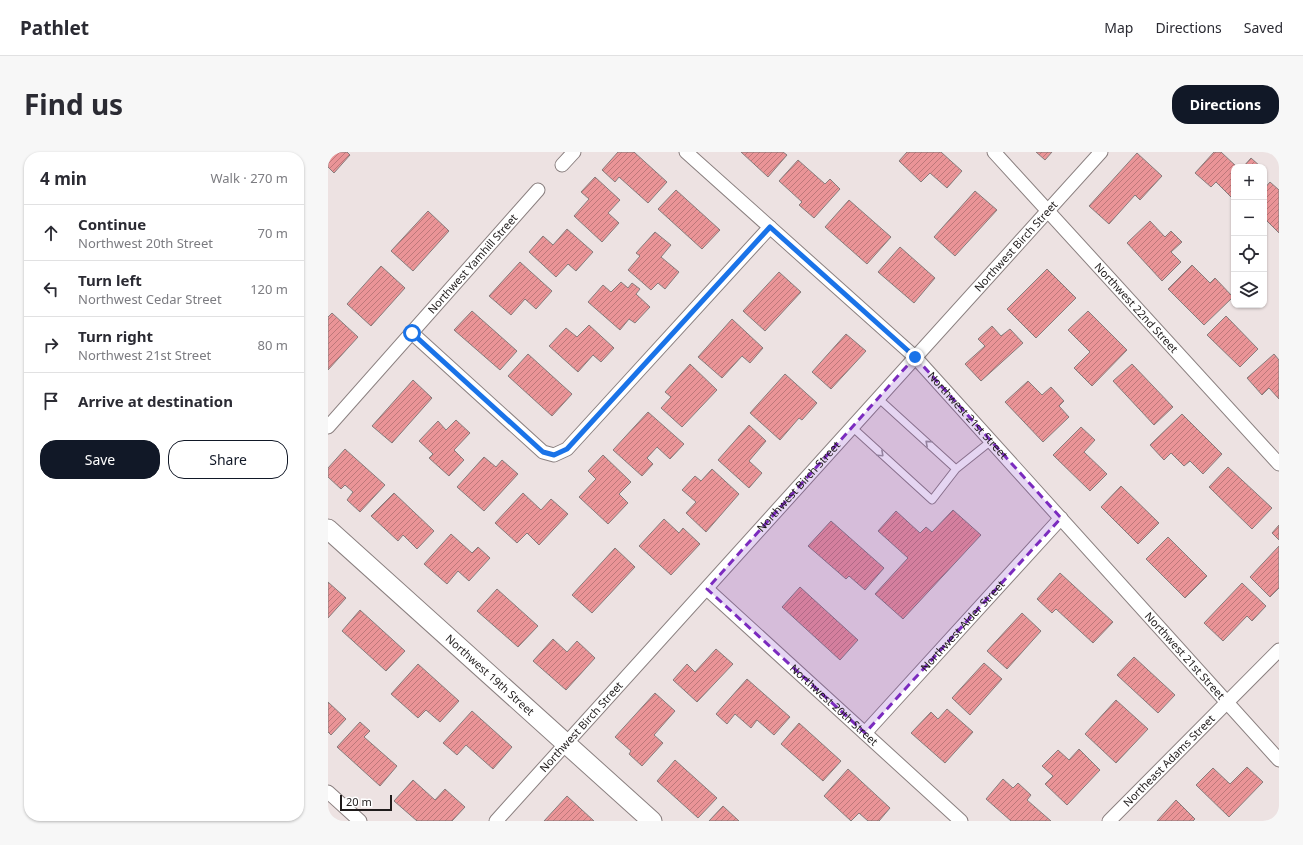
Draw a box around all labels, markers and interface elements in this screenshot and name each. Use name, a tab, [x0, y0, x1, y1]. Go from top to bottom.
text: Pathlet	[20, 15, 89, 41]
text: Map	[1104, 18, 1133, 37]
text: Directions	[1155, 18, 1222, 37]
text: Saved	[1244, 18, 1283, 37]
text: Find us	[24, 85, 123, 123]
button: Directions	[1172, 85, 1279, 124]
map controls	[1231, 164, 1267, 308]
button: +	[1231, 164, 1267, 200]
text: 4 min	[40, 167, 87, 190]
text: Walk · 270 m	[210, 169, 288, 187]
street label: Northwest Birch Street	[970, 197, 1060, 294]
button: −	[1231, 200, 1267, 236]
street label: Northwest Yamhill Street	[424, 210, 520, 317]
text: Continue	[78, 214, 146, 234]
icon: ahead	[40, 222, 62, 244]
text: 70 m	[258, 224, 288, 242]
text: Northwest 20th Street	[78, 234, 213, 252]
button: locate	[1231, 236, 1267, 272]
street label: Northwest 22nd Street	[1092, 259, 1182, 356]
text: Turn left	[78, 270, 142, 290]
button: layers	[1231, 272, 1267, 308]
icon: left	[40, 278, 62, 300]
text: 120 m	[250, 280, 288, 298]
text: Northwest Cedar Street	[78, 290, 222, 308]
route start	[403, 324, 421, 342]
text: Turn right	[78, 326, 153, 346]
icon: right	[40, 334, 62, 356]
text: 80 m	[258, 336, 288, 354]
text: Northwest 21st Street	[78, 346, 211, 364]
route end	[906, 348, 924, 366]
street label: Northwest 21st Street	[925, 368, 1012, 462]
icon: arrive	[40, 390, 62, 412]
text: Arrive at destination	[78, 391, 233, 411]
street label: Northwest Birch Street	[753, 438, 843, 535]
button: Save	[40, 440, 160, 479]
button: Share	[168, 440, 288, 479]
one-way arrow	[925, 441, 932, 448]
one-way arrow	[876, 449, 884, 456]
street label: Northwest Alder Street	[917, 577, 1008, 674]
street label: Northwest 21st Street	[1142, 609, 1229, 702]
street label: Northwest 19th Street	[443, 631, 538, 718]
street label: Northwest 20th Street	[787, 661, 882, 749]
street label: Northwest Birch Street	[536, 678, 626, 775]
street label: Northeast Adams Street	[1120, 711, 1218, 810]
scale bar	[340, 793, 392, 812]
text: 20 m	[346, 794, 372, 809]

